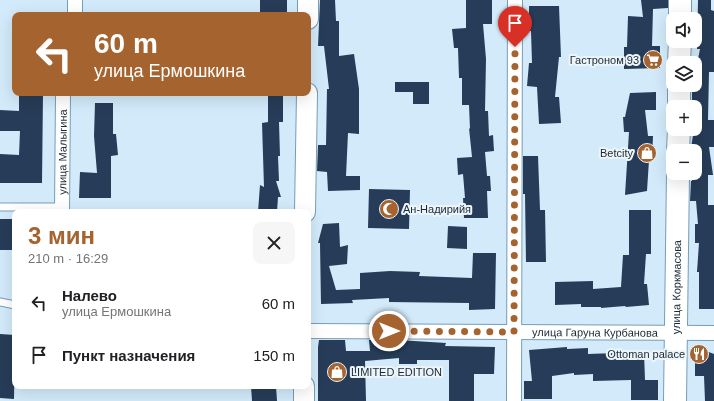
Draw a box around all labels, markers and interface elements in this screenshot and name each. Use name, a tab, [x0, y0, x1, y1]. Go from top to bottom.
pin	[498, 6, 532, 47]
icon: arrive	[504, 12, 526, 34]
map controls	[666, 12, 702, 180]
button: sound	[666, 12, 702, 48]
icon: left	[28, 28, 80, 80]
text: 60 m	[94, 28, 158, 59]
supermarket icon: Гастроном 93	[642, 49, 664, 71]
place label: Гастроном 93	[570, 54, 639, 66]
button: layers	[666, 56, 702, 92]
text: улица Ермошкина	[94, 61, 245, 81]
button: +	[666, 100, 702, 136]
street label: улица Малыгина	[56, 108, 69, 195]
shop icon: Betcity	[636, 142, 658, 164]
button: −	[666, 144, 702, 180]
place label: Betcity	[600, 147, 633, 159]
mosque icon: Ан-Надирийя	[378, 198, 400, 220]
place label: Ан-Надирийя	[403, 203, 471, 215]
text: 3 мин	[28, 222, 95, 249]
button: close	[253, 222, 295, 264]
street label: улица Коркмасова	[670, 239, 683, 334]
text: 210 m · 16:29	[28, 251, 108, 266]
text: Налево	[62, 287, 117, 304]
icon: left	[28, 292, 50, 314]
text: 60 m	[262, 295, 295, 312]
text: улица Ермошкина	[62, 304, 171, 319]
position arrow	[368, 310, 410, 352]
street label: улица Гаруна Курбанова	[532, 326, 659, 339]
restaurant icon: Ottoman palace	[688, 343, 710, 365]
icon: arrive	[28, 344, 50, 366]
text: Пункт назначения	[62, 347, 195, 364]
text: 150 m	[253, 347, 295, 364]
place label: Ottoman palace	[607, 348, 685, 360]
shop icon: LIMITED EDITION	[326, 361, 348, 383]
place label: LIMITED EDITION	[351, 366, 442, 378]

